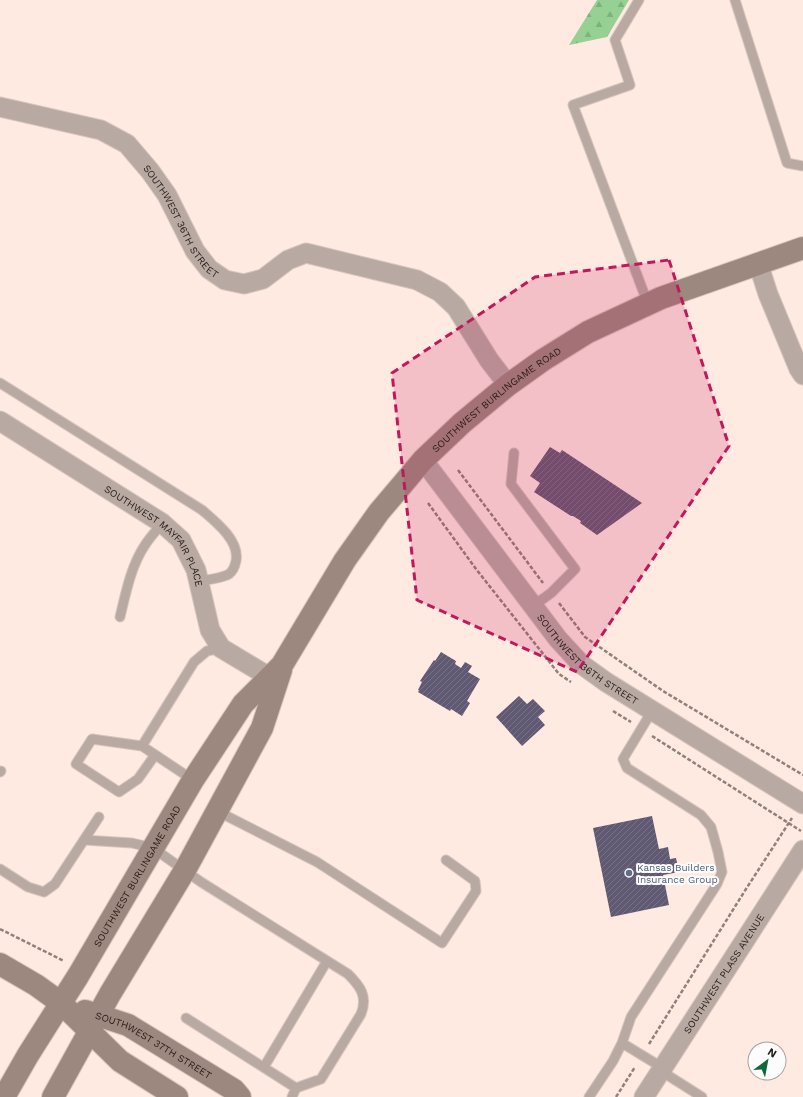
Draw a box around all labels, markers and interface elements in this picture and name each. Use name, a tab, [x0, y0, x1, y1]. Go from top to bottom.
street label: SOUTHWEST 36TH STREET	[141, 163, 221, 280]
street label: SOUTHWEST BURLINGAME ROAD	[430, 345, 563, 455]
street label: SOUTHWEST MAYFAIR PLACE	[102, 483, 205, 588]
street label: SOUTHWEST 36TH STREET	[535, 612, 640, 707]
street label: SOUTHWEST BURLINGAME ROAD	[91, 803, 183, 949]
place label: Kansas Builders Insurance Group	[637, 862, 718, 885]
marker: Kansas Builders Insurance Group	[624, 868, 634, 878]
street label: SOUTHWEST PLASS AVENUE	[681, 912, 766, 1035]
street label: SOUTHWEST 37TH STREET	[94, 1010, 214, 1081]
north arrow	[747, 1041, 787, 1081]
text: N	[765, 1045, 779, 1061]

